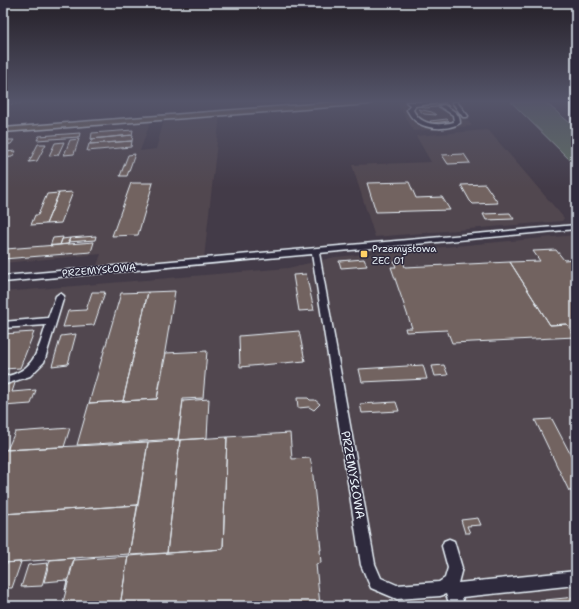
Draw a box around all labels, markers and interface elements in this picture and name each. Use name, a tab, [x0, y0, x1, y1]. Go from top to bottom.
place label: Przemysłowa ZEC 01	[372, 242, 437, 267]
marker: Przemysłowa ZEC 01	[359, 249, 369, 259]
street label: PRZEMYSŁOWA	[61, 260, 137, 280]
street label: PRZEMYSŁOWA	[337, 430, 369, 521]

